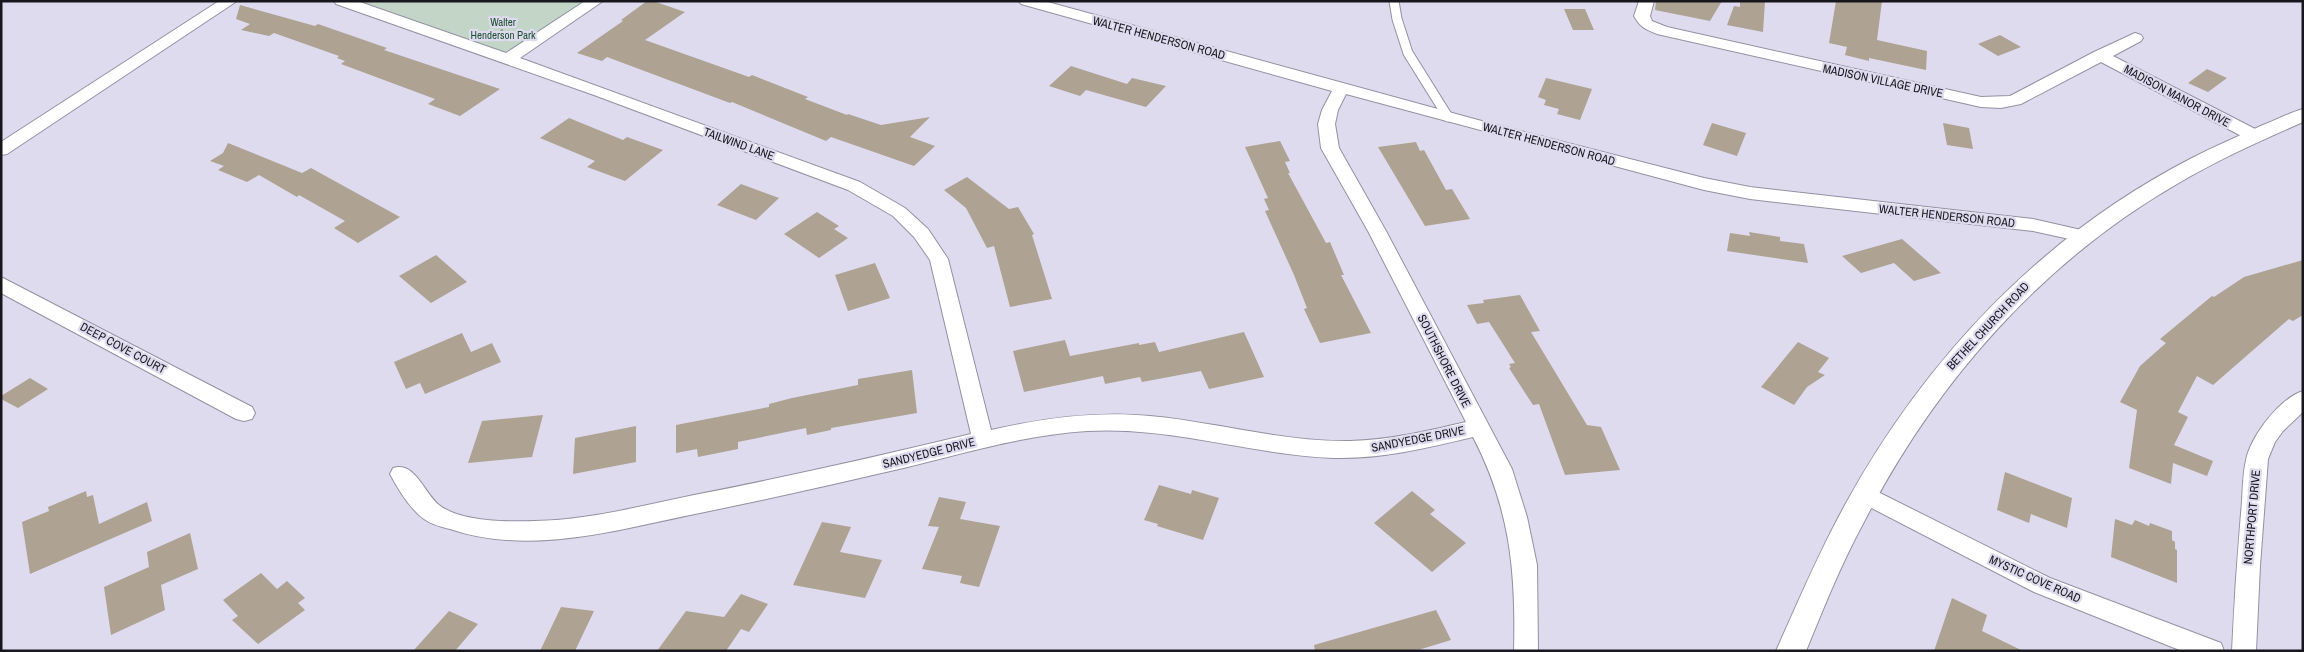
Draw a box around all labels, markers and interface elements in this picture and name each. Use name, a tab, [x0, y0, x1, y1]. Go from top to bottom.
street label: WALTER HENDERSON ROAD	[1091, 13, 1227, 63]
park label: Walter Henderson Park	[470, 15, 536, 42]
street label: MADISON VILLAGE DRIVE	[1821, 60, 1945, 102]
street label: MADISON MANOR DRIVE	[2121, 61, 2233, 131]
street label: WALTER HENDERSON ROAD	[1481, 119, 1617, 169]
street label: TAILWIND LANE	[701, 124, 777, 164]
street label: WALTER HENDERSON ROAD	[1878, 201, 2016, 231]
street label: BETHEL CHURCH ROAD	[1943, 279, 2033, 373]
street label: SOUTHSHORE DRIVE	[1414, 312, 1474, 410]
street label: DEEP COVE COURT	[77, 319, 169, 377]
street label: SANDYEDGE DRIVE	[1370, 422, 1466, 456]
street label: SANDYEDGE DRIVE	[881, 434, 977, 472]
street label: NORTHPORT DRIVE	[2240, 469, 2264, 565]
street label: MYSTIC COVE ROAD	[1987, 552, 2083, 606]

